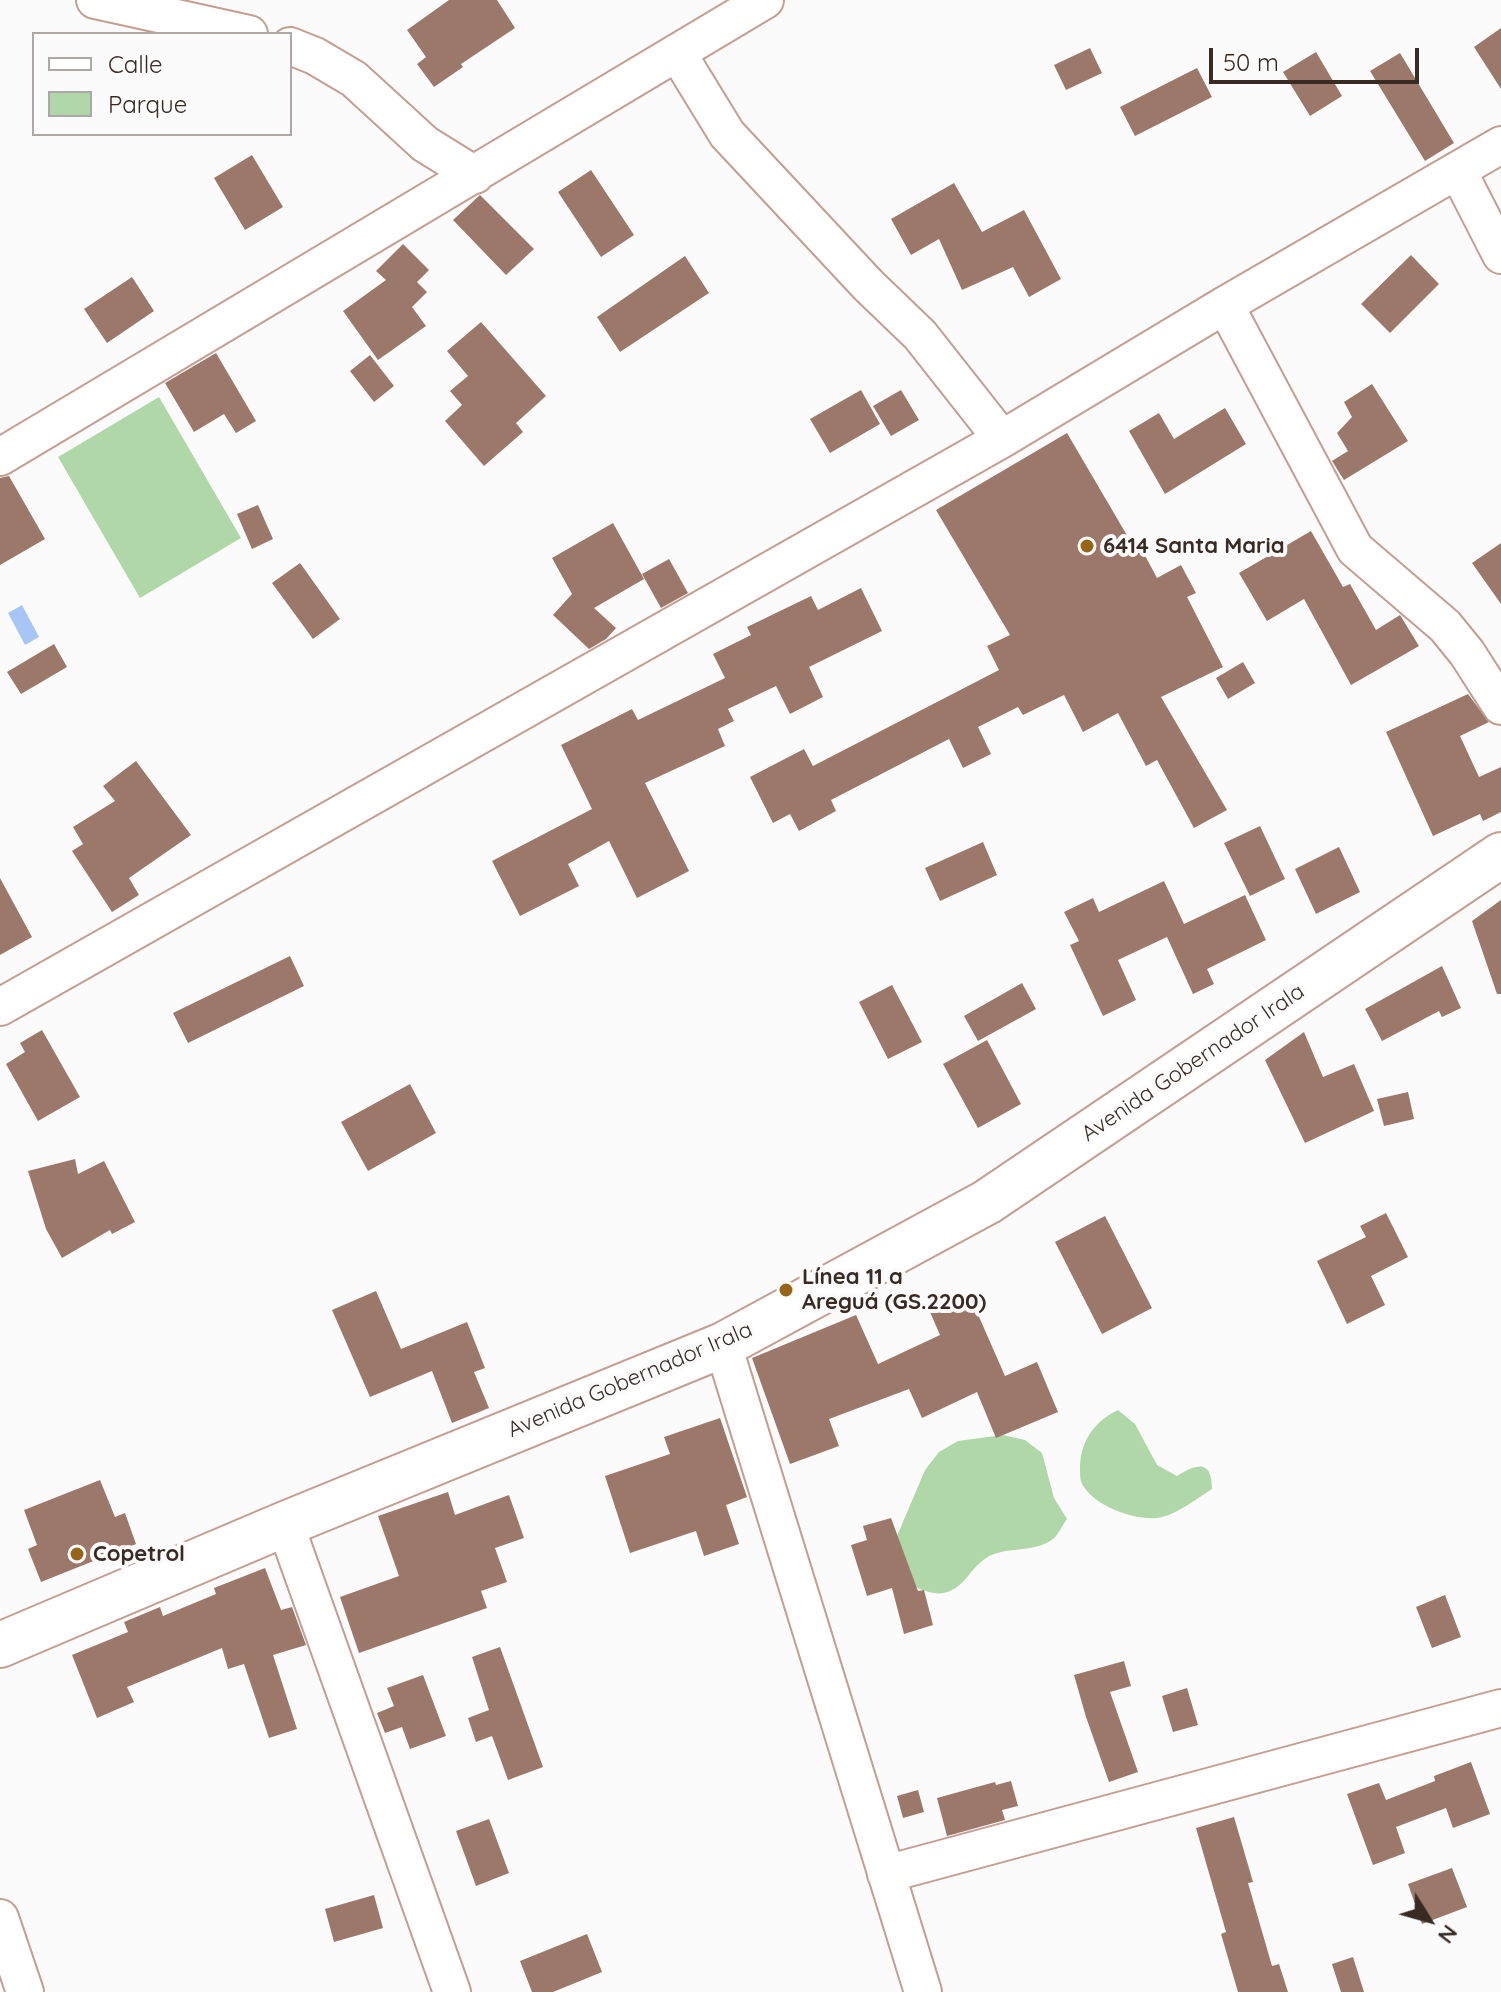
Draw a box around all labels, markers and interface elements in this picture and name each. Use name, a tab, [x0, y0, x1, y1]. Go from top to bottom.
legend	[32, 32, 292, 136]
scale bar	[1213, 32, 1423, 82]
text: 50 m	[1223, 47, 1279, 77]
text: Calle	[108, 49, 163, 79]
text: Parque	[108, 89, 187, 119]
place label: 6414 Santa Maria	[1103, 533, 1285, 559]
marker: 6414 Santa Maria	[1078, 537, 1096, 555]
street label: Avenida Gobernador Irala	[1077, 979, 1309, 1147]
place label: Línea 11 a Areguá (GS.2200)	[802, 1264, 986, 1316]
marker: Línea 11 a Areguá (GS.2200)	[777, 1281, 795, 1299]
street label: Avenida Gobernador Irala	[504, 1316, 756, 1444]
place label: Copetrol	[93, 1541, 185, 1567]
marker: Copetrol	[68, 1545, 86, 1563]
north arrow	[1389, 1880, 1469, 1960]
text: N	[1432, 1920, 1464, 1949]

